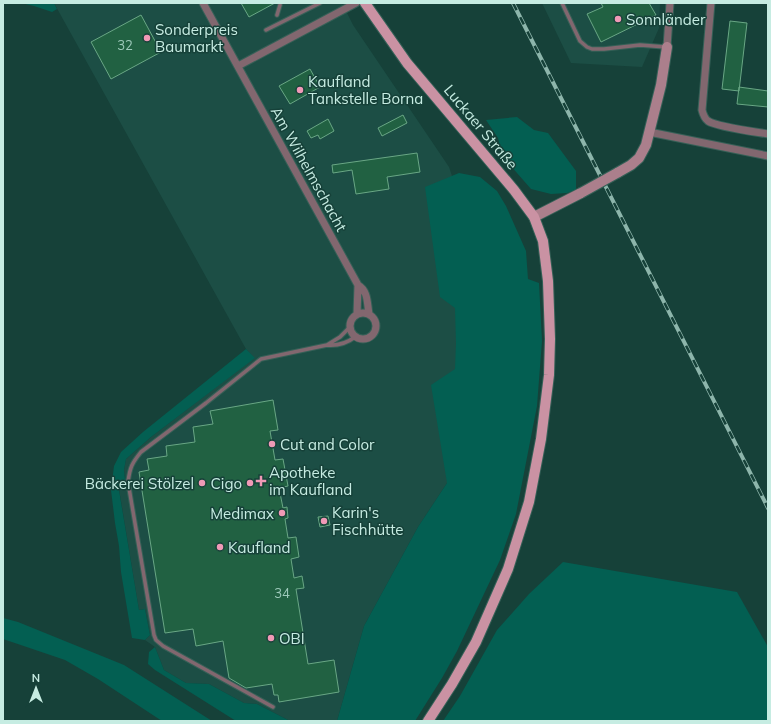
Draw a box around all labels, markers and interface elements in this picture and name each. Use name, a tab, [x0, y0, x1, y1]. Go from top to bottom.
place label: Sonnländer	[626, 10, 706, 29]
marker: Sonnländer	[613, 14, 623, 24]
place label: Sonderpreis Baumarkt	[155, 20, 238, 56]
marker: Sonderpreis Baumarkt	[142, 33, 152, 43]
house number: 32	[117, 37, 133, 53]
place label: Kaufland Tankstelle Borna	[308, 72, 423, 108]
street label: Luckaer Straße	[440, 81, 522, 173]
marker: Kaufland Tankstelle Borna	[295, 85, 305, 95]
street label: Am Wilhelmschacht	[267, 103, 351, 235]
place label: Cut and Color	[280, 435, 375, 454]
marker: Cut and Color	[267, 439, 277, 449]
place label: Apotheke im Kaufland	[269, 463, 352, 499]
place label: Bäckerei Stölzel	[85, 474, 194, 493]
place label: Cigo	[211, 474, 242, 493]
marker: Apotheke im Kaufland	[256, 476, 266, 486]
marker: Bäckerei Stölzel	[197, 478, 207, 488]
marker: Cigo	[245, 478, 255, 488]
place label: Karin's Fischhütte	[332, 503, 404, 539]
place label: Medimax	[210, 504, 274, 523]
marker: Medimax	[277, 508, 287, 518]
marker: Karin's Fischhütte	[319, 516, 329, 526]
place label: Kaufland	[228, 538, 291, 557]
marker: Kaufland	[215, 542, 225, 552]
house number: 34	[274, 585, 290, 601]
place label: OBI	[279, 629, 305, 648]
marker: OBI	[266, 633, 276, 643]
north arrow	[16, 668, 56, 708]
text: N	[32, 671, 40, 685]

